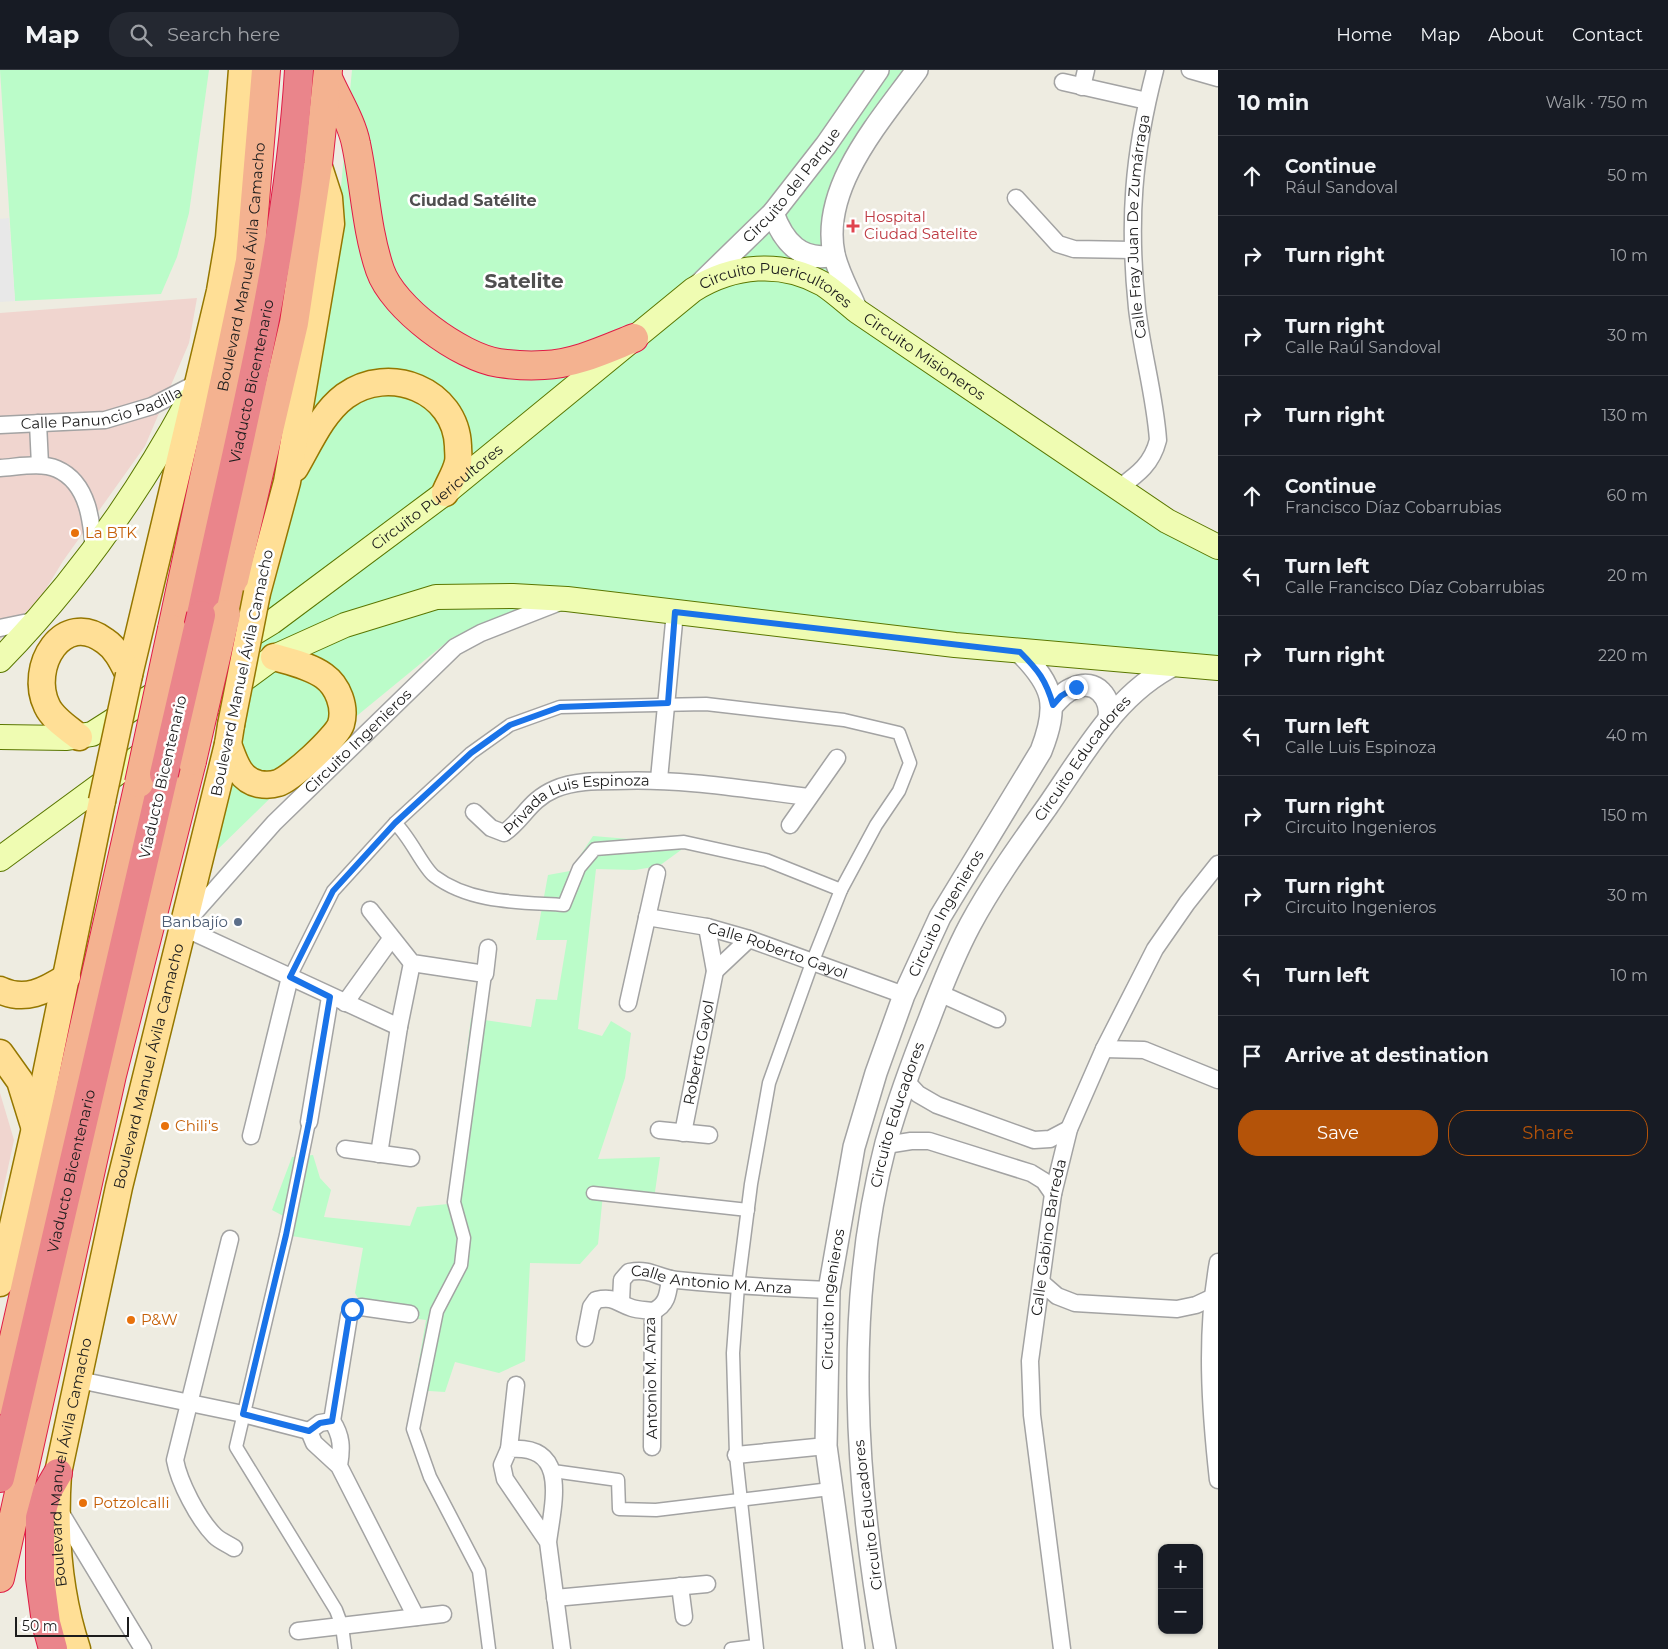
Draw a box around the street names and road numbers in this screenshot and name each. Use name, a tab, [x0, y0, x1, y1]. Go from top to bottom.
street label: Calle Fray Juan De Zumárraga	[1123, 112, 1154, 340]
street label: Circuito del Parque	[738, 124, 844, 246]
street label: Boulevard Manuel Ávila Camacho	[213, 142, 269, 393]
street label: Circuito Puericultores	[696, 258, 856, 312]
street label: Viaducto Bicentenario	[225, 298, 278, 465]
street label: Circuito Misioneros	[860, 308, 989, 404]
street label: Calle Panuncio Padilla	[20, 382, 186, 433]
street label: Circuito Puericultores	[367, 440, 506, 554]
street label: Boulevard Manuel Ávila Camacho	[206, 548, 277, 798]
street label: Circuito Ingenieros	[300, 685, 415, 797]
street label: Circuito Educadores	[1030, 691, 1134, 825]
street label: Viaducto Bicentenario	[134, 693, 191, 860]
street label: Privada Luis Espinoza	[499, 770, 650, 839]
street label: Circuito Ingenieros	[904, 846, 988, 980]
street label: Calle Roberto Gayol	[705, 918, 850, 983]
street label: Boulevard Manuel Ávila Camacho	[109, 941, 188, 1191]
street label: Roberto Gayol	[679, 998, 718, 1107]
street label: Circuito Educadores	[866, 1039, 928, 1189]
street label: Viaducto Bicentenario	[43, 1088, 99, 1255]
street label: Calle Gabino Barreda	[1026, 1157, 1070, 1317]
street label: Circuito Ingenieros	[817, 1227, 849, 1370]
street label: Calle Antonio M. Anza	[630, 1261, 793, 1297]
street label: Antonio M. Anza	[640, 1317, 661, 1439]
street label: Boulevard Manuel Ávila Camacho	[47, 1336, 96, 1588]
street label: Circuito Educadores	[849, 1439, 886, 1591]

